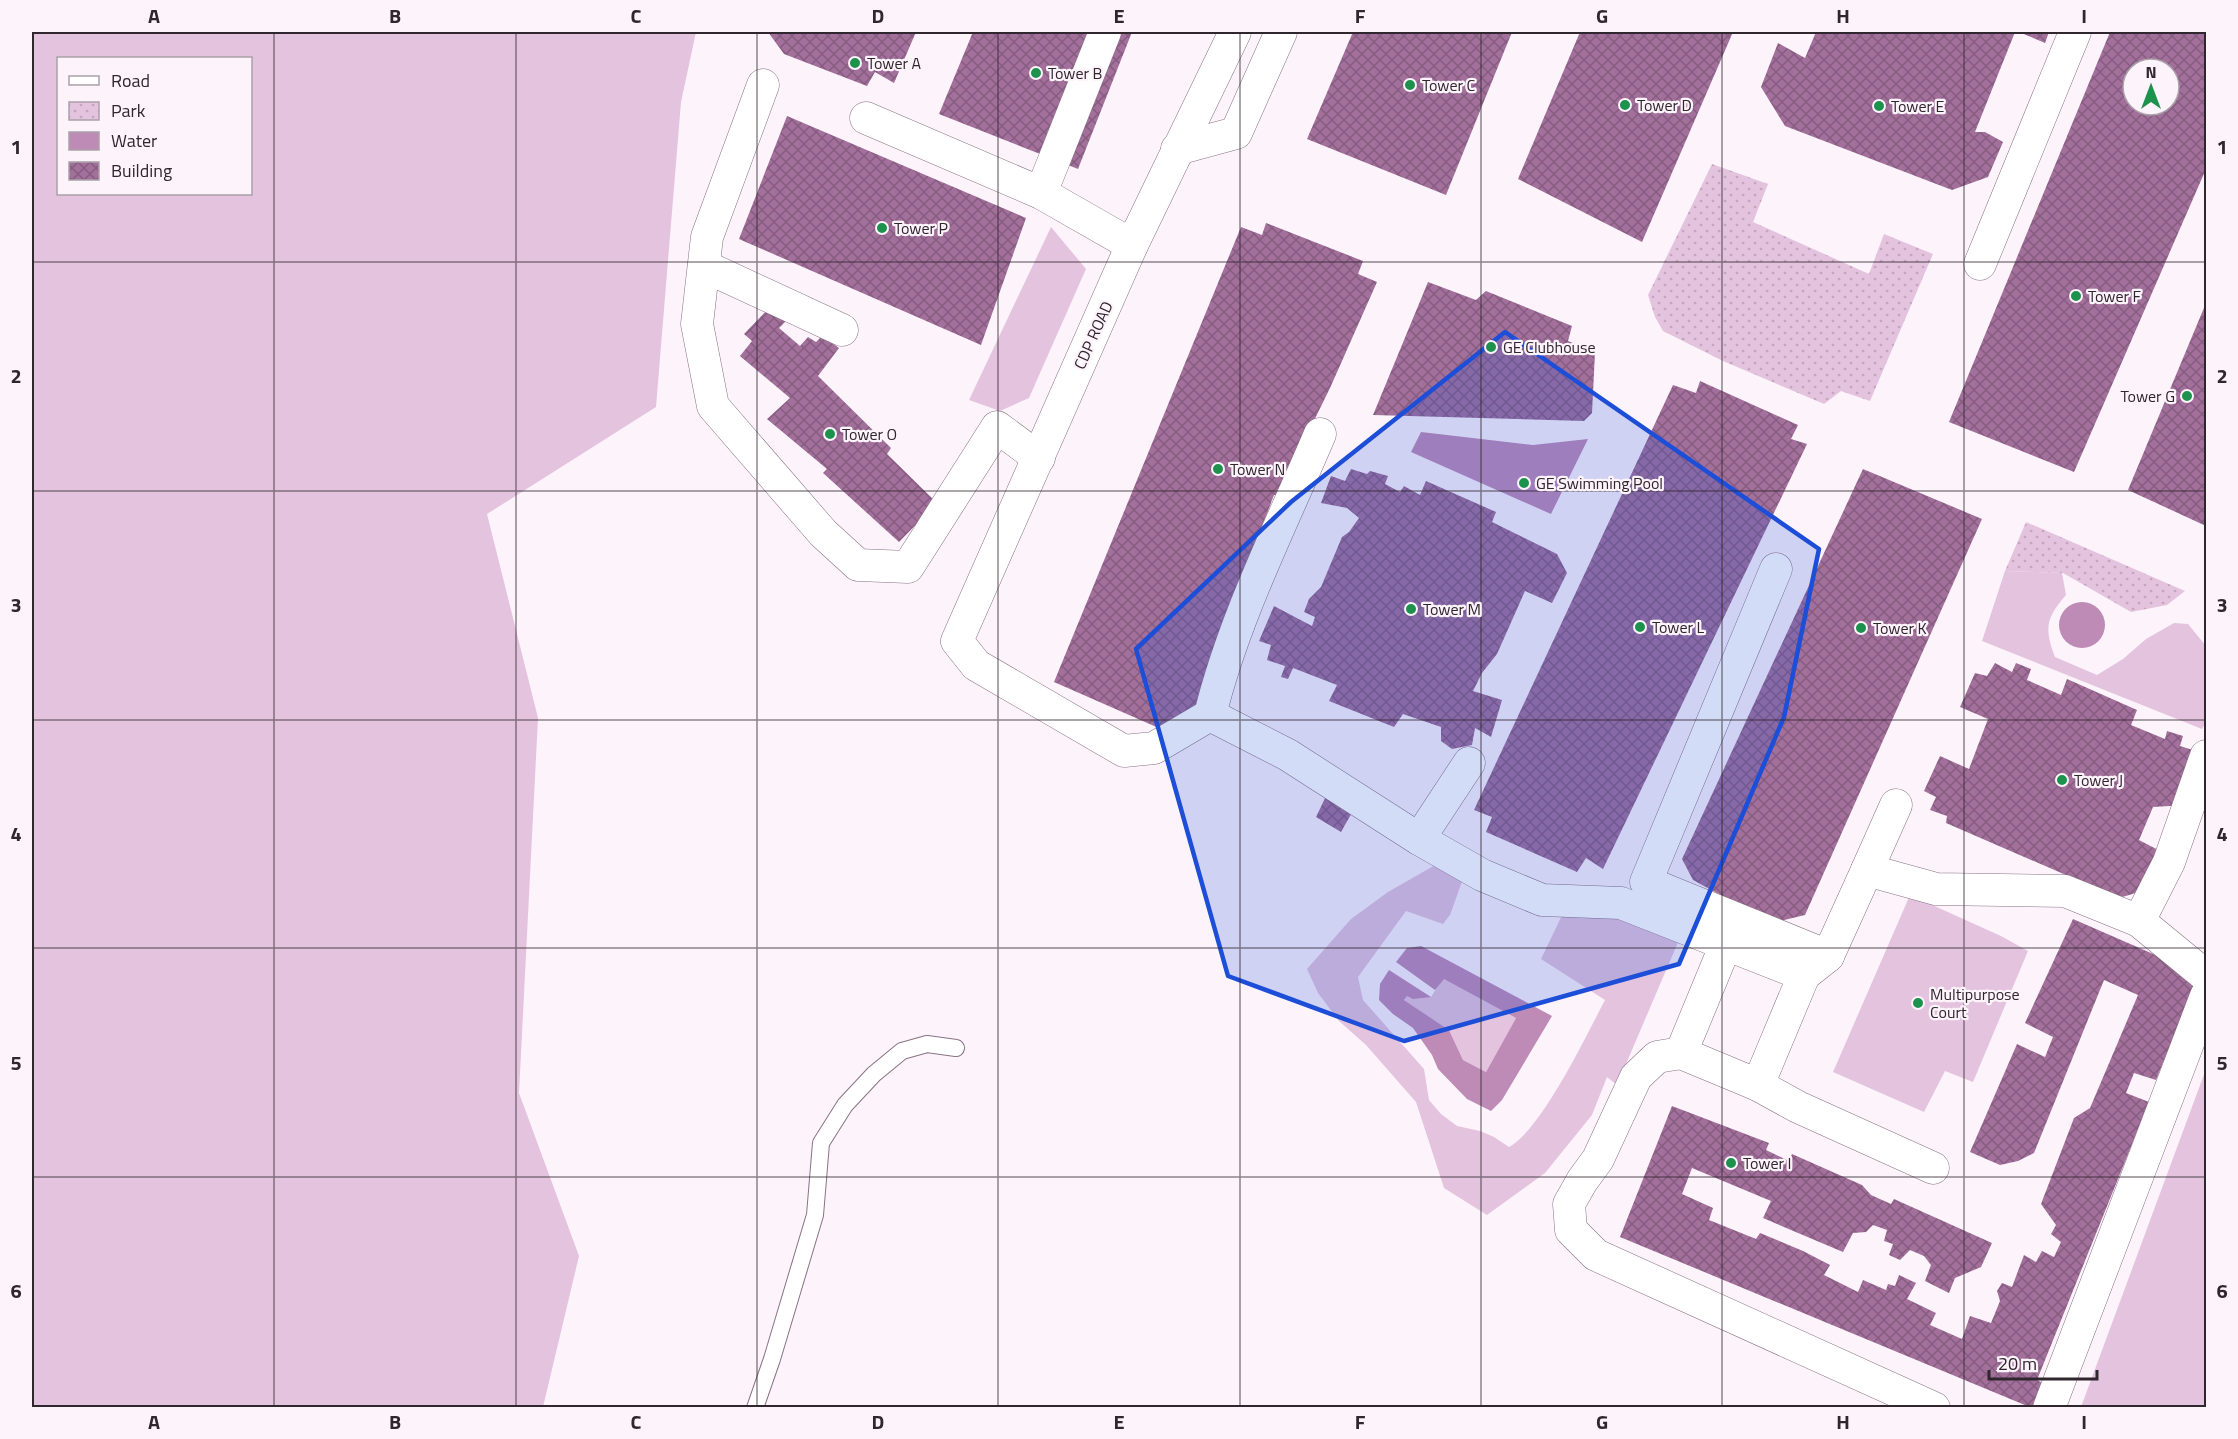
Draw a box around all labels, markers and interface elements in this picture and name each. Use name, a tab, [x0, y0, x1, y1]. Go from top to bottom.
text: A	[148, 0, 160, 31]
text: B	[389, 0, 401, 31]
text: C	[631, 0, 642, 31]
text: D	[872, 0, 884, 31]
text: E	[1113, 0, 1125, 31]
text: F	[1355, 0, 1366, 31]
text: G	[1596, 0, 1608, 31]
text: H	[1836, 0, 1850, 31]
text: I	[2081, 0, 2087, 31]
place label: Tower A	[867, 51, 922, 75]
marker: Tower A	[848, 56, 862, 70]
legend	[57, 57, 252, 195]
north arrow	[2121, 57, 2181, 117]
text: N	[2145, 60, 2157, 84]
place label: Tower B	[1048, 61, 1103, 85]
marker: Tower B	[1029, 66, 1043, 80]
text: Road	[111, 67, 150, 94]
place label: Tower C	[1422, 73, 1476, 97]
marker: Tower C	[1403, 78, 1417, 92]
place label: Tower D	[1637, 93, 1692, 117]
place label: Tower E	[1891, 94, 1945, 118]
text: Park	[111, 97, 146, 124]
marker: Tower D	[1618, 98, 1632, 112]
marker: Tower E	[1872, 99, 1886, 113]
text: Water	[111, 127, 157, 154]
text: 1	[10, 131, 22, 162]
text: 1	[2216, 131, 2228, 162]
text: Building	[111, 157, 172, 184]
place label: Tower P	[894, 216, 948, 240]
marker: Tower P	[875, 221, 889, 235]
place label: Tower F	[2088, 284, 2141, 308]
marker: Tower F	[2069, 289, 2083, 303]
street label: CDP ROAD	[1067, 297, 1119, 373]
place label: GE Clubhouse	[1503, 335, 1596, 359]
marker: GE Clubhouse	[1484, 340, 1498, 354]
text: 2	[10, 360, 22, 391]
text: 2	[2216, 360, 2228, 391]
place label: Tower G	[2121, 384, 2175, 408]
marker: Tower G	[2180, 389, 2194, 403]
place label: Tower O	[842, 422, 897, 446]
marker: Tower O	[823, 427, 837, 441]
place label: Tower N	[1230, 457, 1285, 481]
marker: Tower N	[1211, 462, 1225, 476]
place label: GE Swimming Pool	[1536, 471, 1663, 495]
marker: GE Swimming Pool	[1517, 476, 1531, 490]
text: 3	[10, 589, 22, 620]
text: 3	[2216, 589, 2228, 620]
place label: Tower M	[1423, 597, 1481, 621]
marker: Tower M	[1404, 602, 1418, 616]
place label: Tower L	[1652, 615, 1705, 639]
place label: Tower K	[1873, 616, 1927, 640]
marker: Tower L	[1633, 620, 1647, 634]
marker: Tower K	[1854, 621, 1868, 635]
place label: Tower J	[2074, 768, 2123, 792]
marker: Tower J	[2055, 773, 2069, 787]
text: 4	[10, 818, 22, 849]
text: 4	[2216, 818, 2228, 849]
place label: Multipurpose Court	[1930, 982, 2020, 1024]
marker: Multipurpose Court	[1911, 996, 1925, 1010]
text: 5	[10, 1047, 22, 1078]
text: 5	[2216, 1047, 2228, 1078]
place label: Tower I	[1743, 1151, 1792, 1175]
marker: Tower I	[1724, 1156, 1738, 1170]
text: 6	[10, 1275, 22, 1306]
text: 6	[2216, 1275, 2228, 1306]
scale bar	[1989, 1343, 2097, 1381]
text: 20 m	[1998, 1350, 2037, 1377]
text: A	[148, 1406, 160, 1437]
text: B	[389, 1406, 401, 1437]
text: C	[631, 1406, 642, 1437]
text: D	[872, 1406, 884, 1437]
text: E	[1113, 1406, 1125, 1437]
text: F	[1355, 1406, 1366, 1437]
text: G	[1596, 1406, 1608, 1437]
text: H	[1836, 1406, 1850, 1437]
text: I	[2081, 1406, 2087, 1437]

